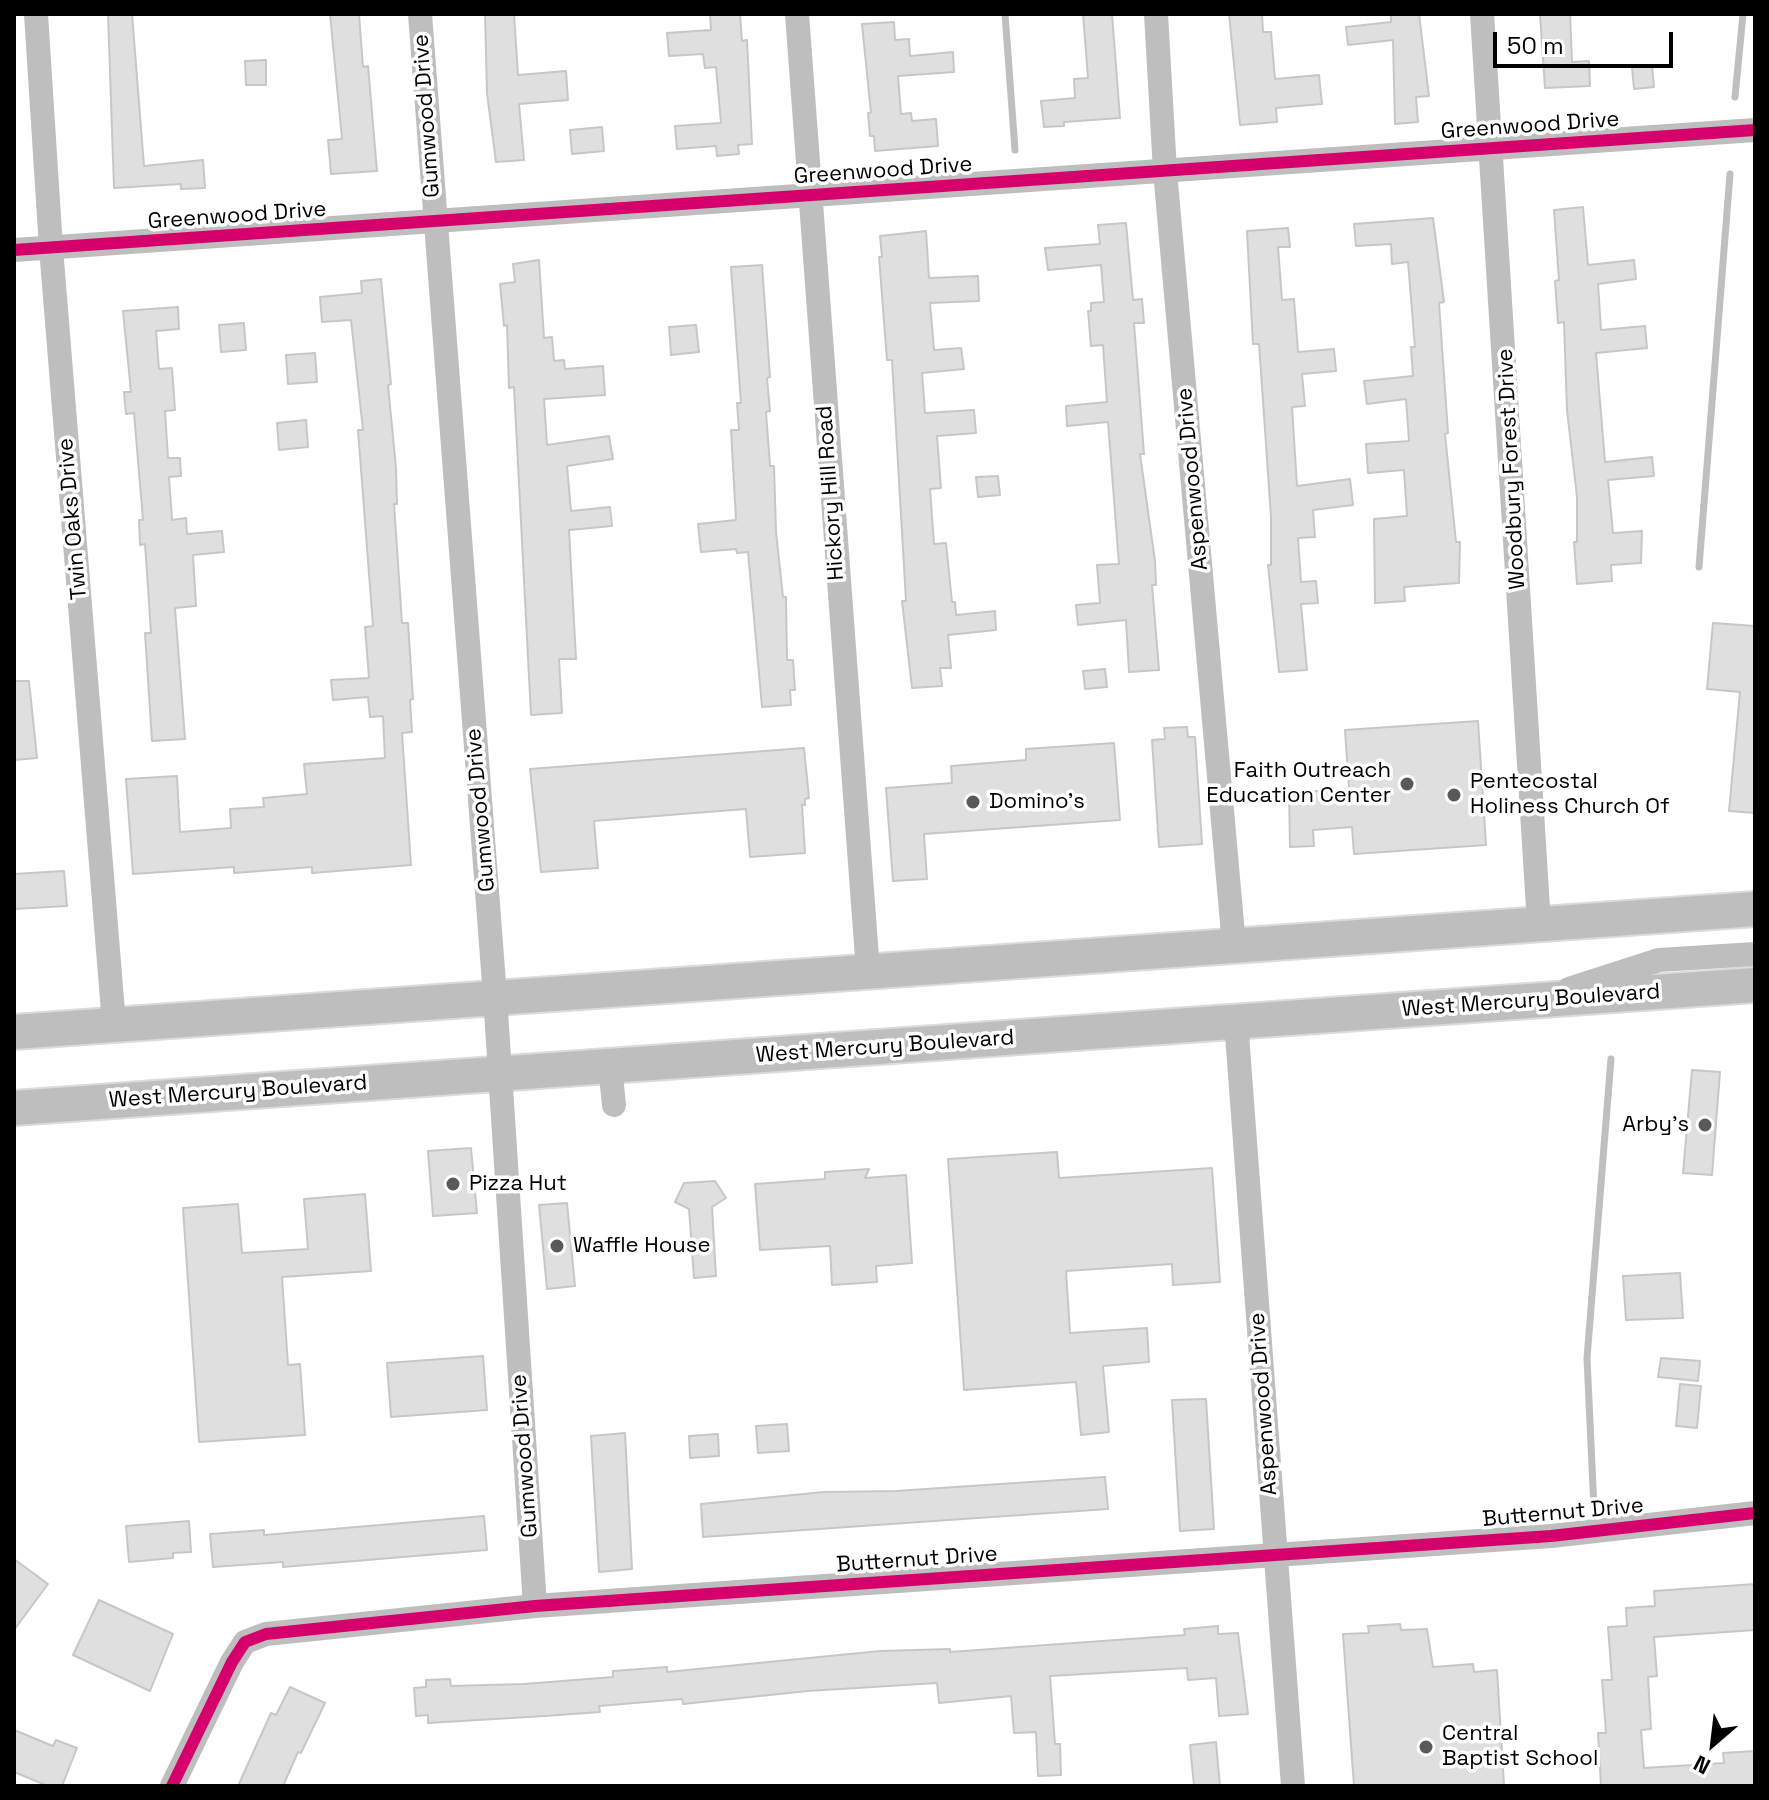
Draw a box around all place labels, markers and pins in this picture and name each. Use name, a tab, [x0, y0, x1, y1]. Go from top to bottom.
place label: Faith Outreach Education Center	[1206, 758, 1391, 810]
place label: Pentecostal Holiness Church Of	[1470, 769, 1670, 820]
marker: Faith Outreach Education Center	[1398, 775, 1416, 793]
marker: Pentecostal Holiness Church Of	[1445, 786, 1463, 804]
place label: Domino's	[989, 789, 1085, 815]
marker: Domino's	[964, 793, 982, 811]
place label: Arby's	[1622, 1112, 1689, 1138]
marker: Arby's	[1696, 1116, 1714, 1134]
place label: Pizza Hut	[469, 1171, 567, 1197]
marker: Pizza Hut	[444, 1175, 462, 1193]
place label: Waffle House	[573, 1233, 710, 1259]
marker: Waffle House	[548, 1237, 566, 1255]
place label: Central Baptist School	[1442, 1721, 1598, 1772]
marker: Central Baptist School	[1417, 1738, 1435, 1756]

